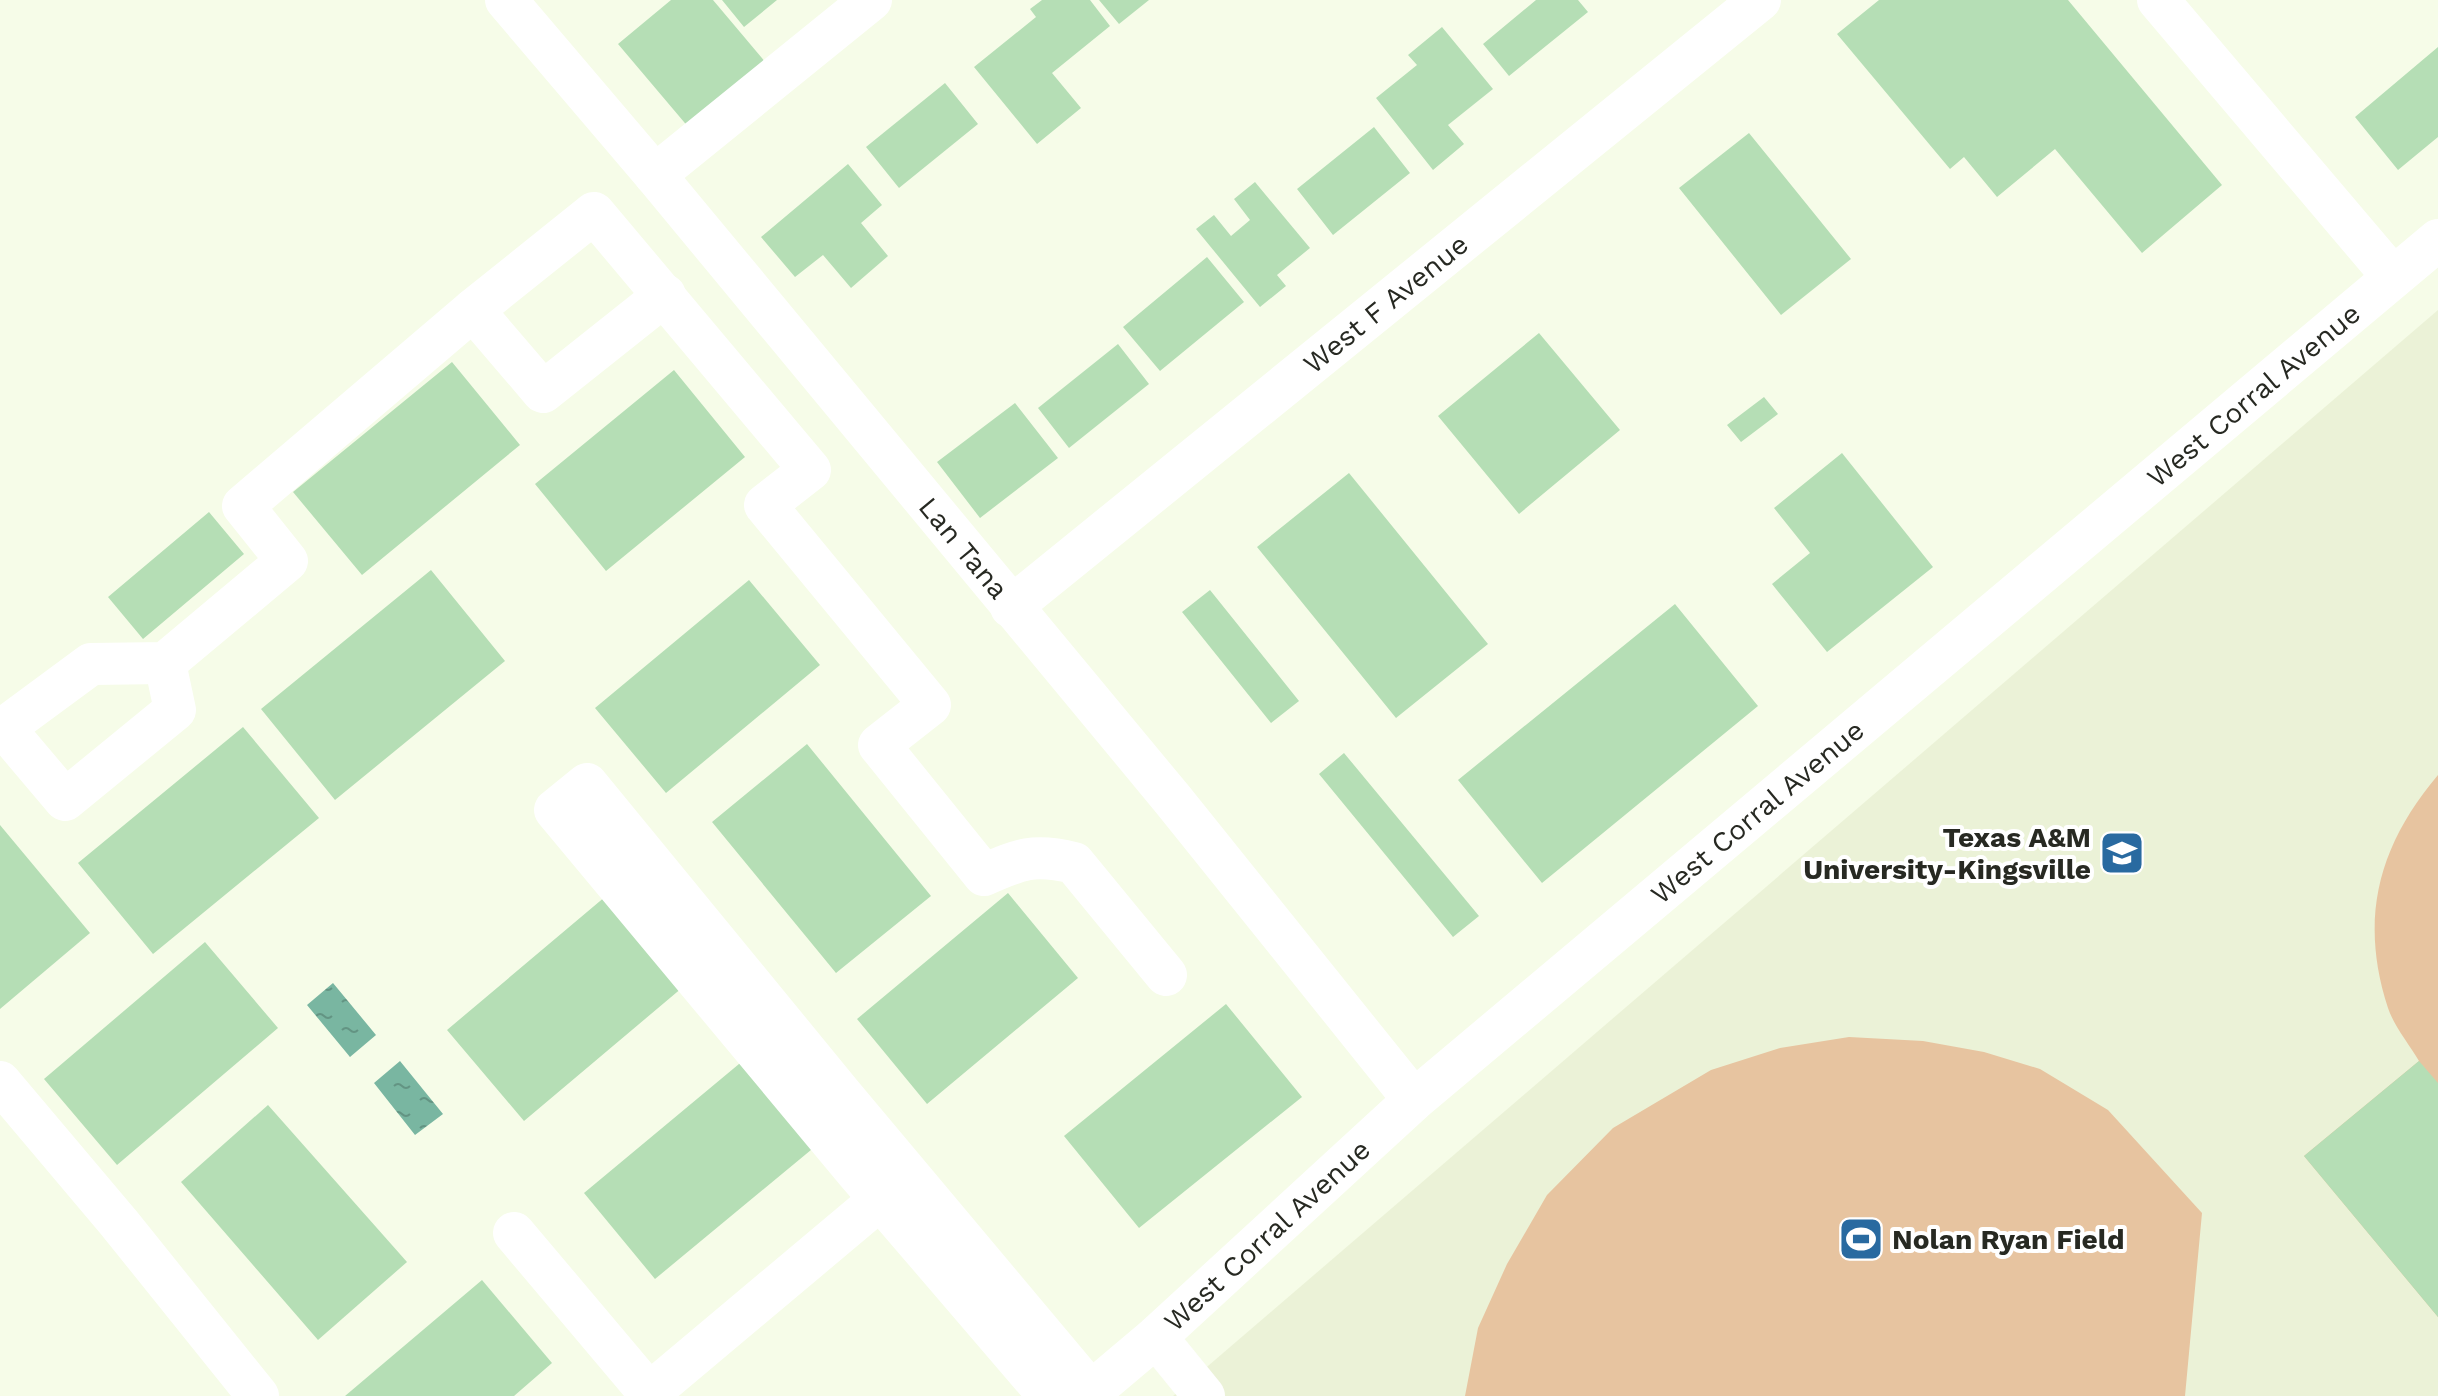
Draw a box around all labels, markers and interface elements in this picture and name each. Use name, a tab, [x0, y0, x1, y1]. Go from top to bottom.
street label: West F Avenue	[1297, 227, 1474, 380]
street label: West Corral Avenue	[2140, 296, 2366, 494]
street label: Lan Tana	[912, 490, 1016, 605]
street label: West Corral Avenue	[1644, 713, 1870, 911]
place label: Texas A&M University-Kingsville	[1803, 821, 2091, 886]
school or university icon: Texas A&M University-Kingsville	[2098, 829, 2146, 877]
street label: West Corral Avenue	[1157, 1133, 1377, 1338]
sports icon: Nolan Ryan Field	[1837, 1215, 1885, 1263]
place label: Nolan Ryan Field	[1892, 1223, 2125, 1256]

